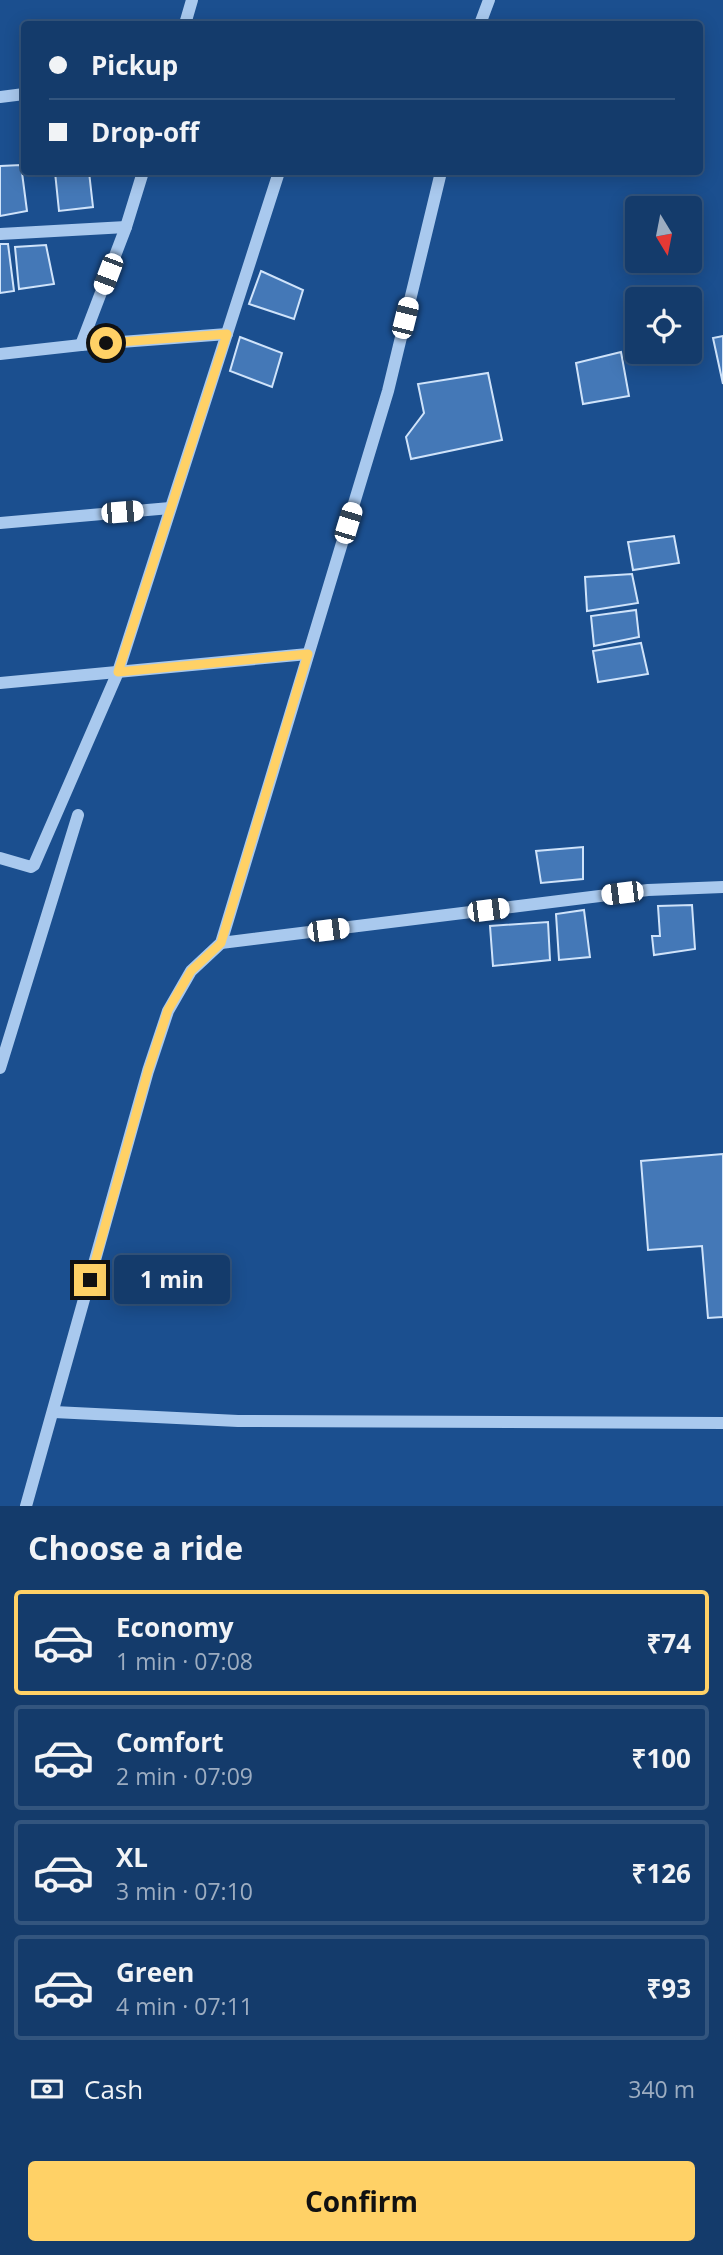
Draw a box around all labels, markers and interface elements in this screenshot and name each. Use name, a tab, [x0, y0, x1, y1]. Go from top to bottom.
text: Pickup	[91, 47, 178, 83]
text: Drop-off	[91, 114, 199, 150]
north arrow	[625, 196, 702, 273]
map controls	[625, 196, 702, 364]
car	[91, 251, 126, 297]
button: locate	[625, 287, 702, 364]
car	[390, 295, 421, 341]
route start	[90, 327, 122, 359]
car	[101, 500, 144, 524]
car	[332, 500, 365, 546]
car	[600, 880, 645, 906]
car	[466, 897, 511, 923]
car	[306, 917, 351, 943]
callout: 1 min	[114, 1256, 230, 1304]
text: 1 min	[140, 1263, 204, 1295]
route end	[74, 1264, 106, 1296]
text: Choose a ride	[28, 1526, 243, 1569]
text: Economy	[116, 1609, 234, 1645]
icon: car	[32, 1611, 95, 1674]
text: ₹74	[646, 1625, 691, 1661]
text: 1 min · 07:08	[116, 1645, 253, 1677]
text: Comfort	[116, 1724, 223, 1760]
icon: car	[32, 1726, 95, 1789]
text: ₹100	[632, 1740, 691, 1776]
text: 2 min · 07:09	[116, 1760, 253, 1792]
text: XL	[116, 1839, 148, 1875]
icon: car	[32, 1841, 95, 1904]
text: ₹126	[632, 1855, 691, 1891]
text: 3 min · 07:10	[116, 1875, 253, 1907]
text: Green	[116, 1954, 194, 1990]
icon: car	[32, 1956, 95, 2019]
text: ₹93	[646, 1970, 691, 2006]
text: 4 min · 07:11	[116, 1990, 253, 2022]
icon: cash	[28, 2070, 66, 2108]
text: Cash	[84, 2071, 143, 2107]
text: 340 m	[628, 2073, 695, 2105]
button: Confirm	[28, 2161, 695, 2241]

